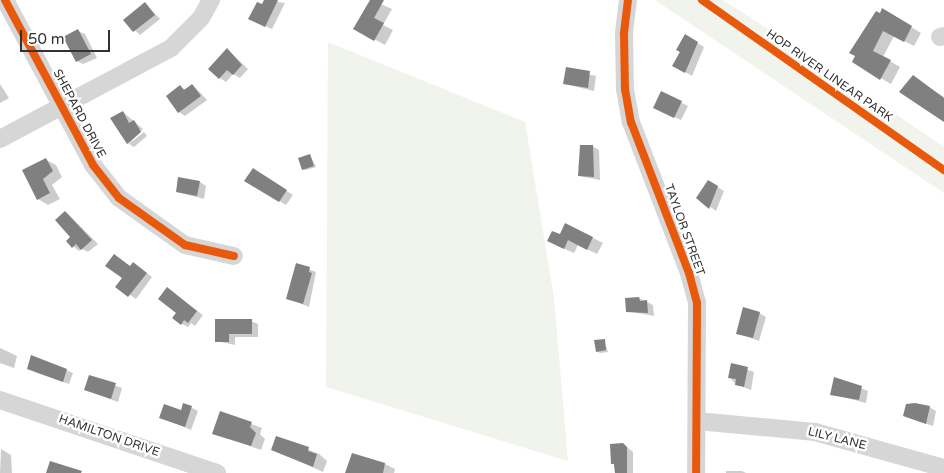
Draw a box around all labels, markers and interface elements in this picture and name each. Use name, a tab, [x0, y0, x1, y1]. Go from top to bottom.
scale bar	[22, 20, 112, 52]
street label: HOP RIVER LINEAR PARK	[763, 27, 895, 125]
text: 50 m	[28, 30, 65, 48]
street label: SHEPARD DRIVE	[50, 67, 108, 161]
street label: TAYLOR STREET	[661, 182, 707, 278]
street label: HAMILTON DRIVE	[57, 412, 161, 460]
street label: LILY LANE	[806, 425, 868, 453]

